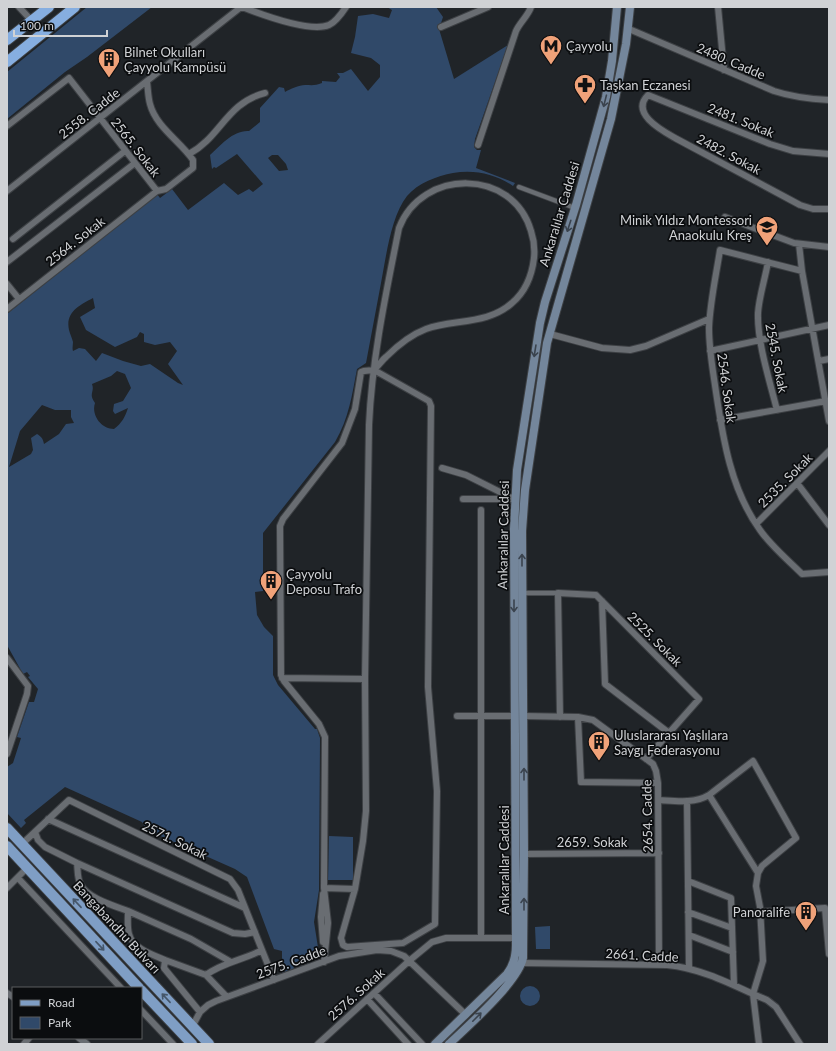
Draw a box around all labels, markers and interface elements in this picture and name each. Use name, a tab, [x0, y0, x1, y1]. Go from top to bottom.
scale bar	[14, 12, 107, 38]
text: 100 m	[20, 18, 54, 33]
metro station icon: Çayyolu	[538, 33, 564, 66]
place label: Çayyolu	[566, 38, 612, 54]
street label: 2480. Cadde	[694, 39, 768, 83]
place label: Bilnet Okulları Çayyolu Kampüsü	[124, 44, 226, 75]
building icon: Bilnet Okulları Çayyolu Kampüsü	[96, 46, 122, 79]
pharmacy icon: Taşkan Eczanesi	[572, 72, 598, 105]
place label: Taşkan Eczanesi	[600, 77, 691, 93]
street label: 2558. Cadde	[55, 84, 123, 142]
one-way arrow	[600, 94, 608, 107]
street label: 2481. Sokak	[705, 99, 777, 141]
street label: 2565. Sokak	[108, 114, 164, 180]
street label: 2482. Sokak	[694, 130, 764, 178]
street label: Ankaralılar Caddesi	[535, 160, 583, 268]
place label: Minik Yıldız Montessori Anaokulu Kreş	[620, 212, 752, 243]
street label: 2564. Sokak	[42, 213, 108, 269]
school or university icon: Minik Yıldız Montessori Anaokulu Kreş	[754, 214, 780, 247]
one-way arrow	[565, 219, 572, 232]
street label: 2545. Sokak	[762, 322, 792, 395]
one-way arrow	[531, 344, 539, 357]
street label: 2546. Sokak	[714, 352, 740, 424]
street label: 2535. Sokak	[754, 449, 816, 511]
street label: Ankaralılar Caddesi	[494, 480, 512, 590]
one-way arrow	[518, 554, 526, 567]
place label: Çayyolu Deposu Trafo	[286, 566, 362, 597]
building icon: Çayyolu Deposu Trafo	[258, 568, 284, 601]
one-way arrow	[510, 599, 518, 612]
street label: 2525. Sokak	[624, 608, 686, 670]
place label: Uluslararası Yaşlılara Saygı Federasyonu	[614, 727, 728, 758]
building icon: Uluslararası Yaşlılara Saygı Federasyonu	[586, 729, 612, 762]
one-way arrow	[520, 768, 528, 781]
street label: 2654. Cadde	[638, 779, 656, 853]
street label: Ankaralılar Caddesi	[496, 805, 512, 915]
street label: 2571. Sokak	[140, 817, 211, 863]
street label: 2659. Sokak	[557, 834, 628, 850]
street label: Bangabandhu Bulvarı	[70, 877, 164, 977]
one-way arrow	[72, 898, 82, 908]
one-way arrow	[520, 898, 528, 911]
building icon: Panoralife	[793, 899, 819, 932]
place label: Panoralife	[733, 904, 790, 920]
one-way arrow	[96, 941, 105, 952]
street label: 2575. Cadde	[254, 942, 328, 982]
street label: 2661. Cadde	[605, 945, 679, 965]
street label: 2576. Sokak	[324, 964, 388, 1024]
legend	[12, 987, 142, 1039]
one-way arrow	[161, 993, 171, 1003]
text: Road	[48, 995, 75, 1010]
one-way arrow	[472, 1012, 482, 1021]
text: Park	[48, 1015, 72, 1030]

